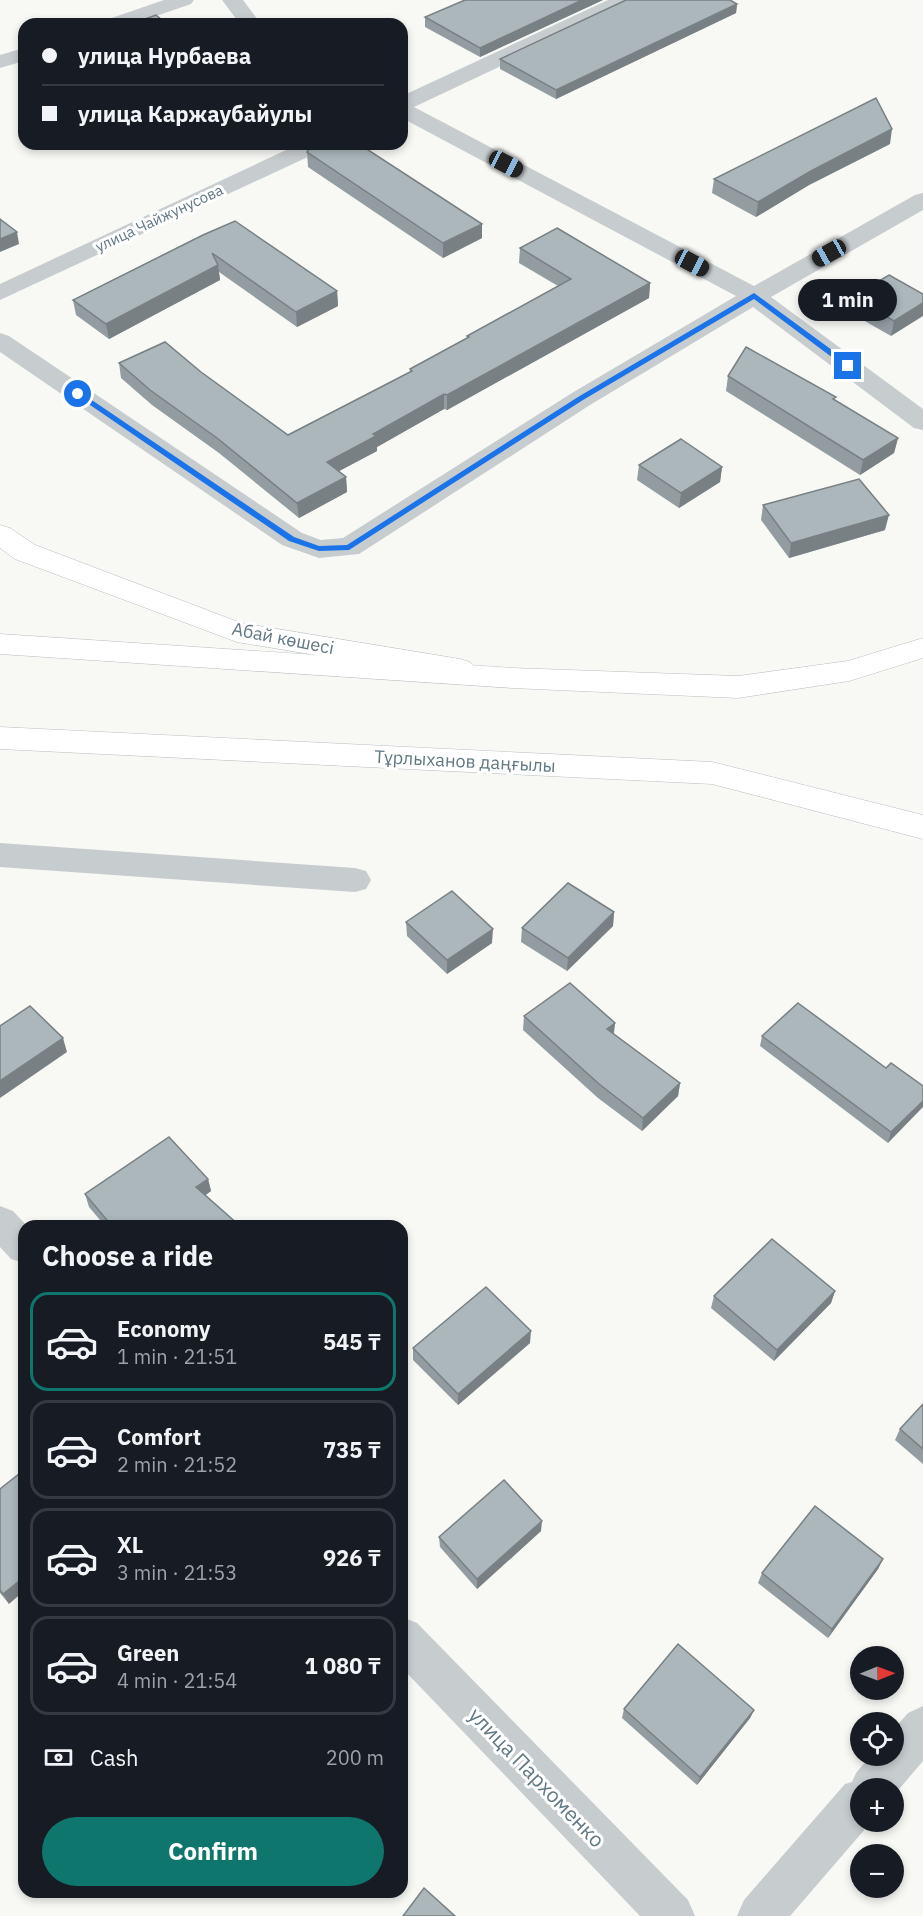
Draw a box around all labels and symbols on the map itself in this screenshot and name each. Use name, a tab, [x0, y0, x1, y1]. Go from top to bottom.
car	[486, 148, 526, 180]
street label: улица Чайжунусова	[92, 180, 226, 256]
car	[809, 236, 849, 270]
car	[672, 247, 712, 279]
callout: 1 min	[798, 279, 898, 321]
route end	[834, 352, 861, 379]
route start	[64, 380, 91, 407]
street label: Абай көшесі	[230, 617, 336, 659]
street label: Тұрлыханов даңғылы	[374, 745, 556, 777]
north arrow	[850, 1646, 904, 1700]
street label: улица Пархоменко	[463, 1701, 611, 1853]

